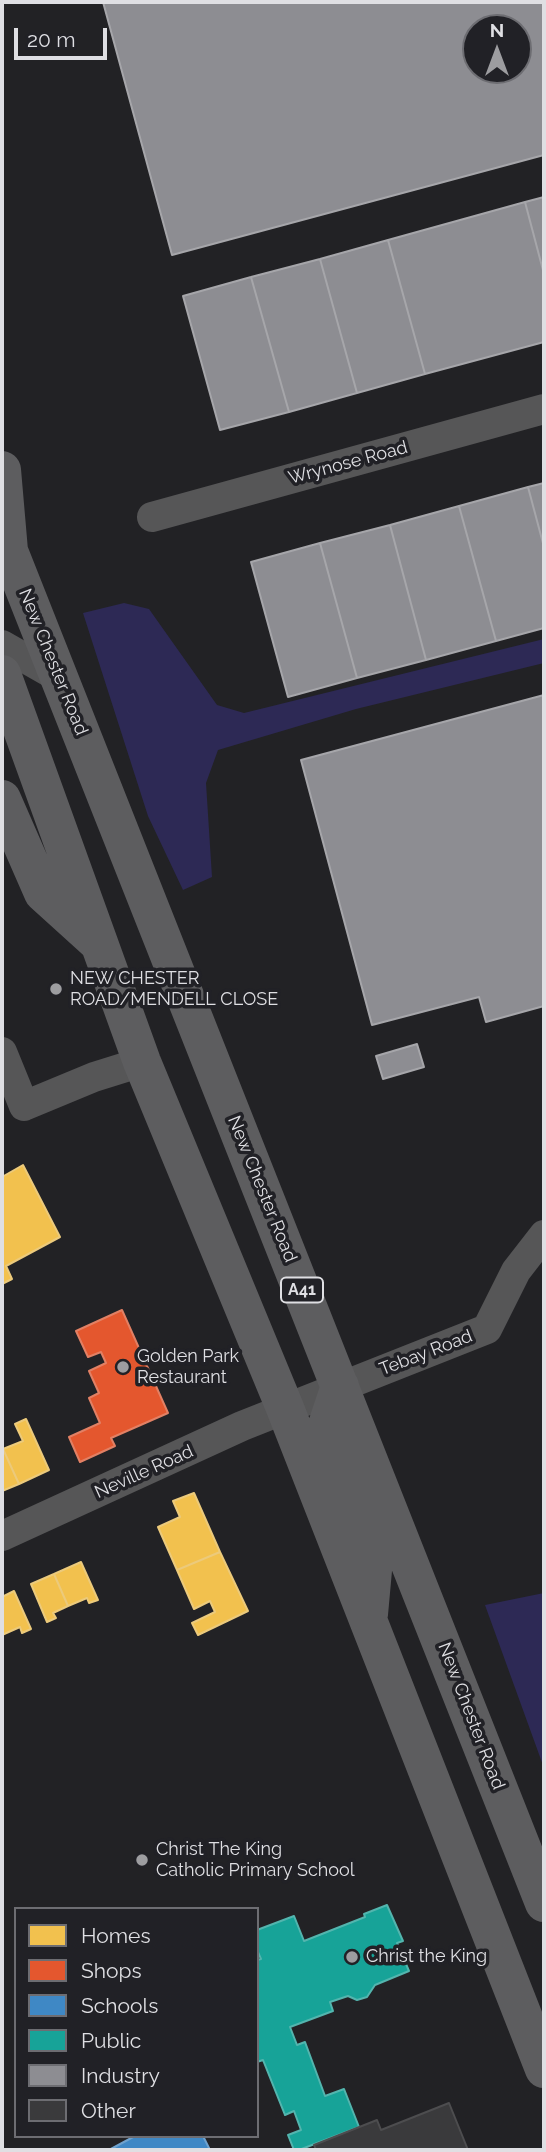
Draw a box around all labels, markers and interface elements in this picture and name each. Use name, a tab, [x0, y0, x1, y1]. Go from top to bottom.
scale bar	[18, 14, 110, 58]
north arrow	[462, 14, 532, 84]
text: N	[490, 19, 504, 41]
text: 20 m	[27, 27, 75, 52]
street label: Wrynose Road	[286, 437, 410, 489]
street label: New Chester Road	[14, 586, 92, 738]
place label: NEW CHESTER ROAD/MENDELL CLOSE	[70, 968, 278, 1010]
marker: NEW CHESTER ROAD/MENDELL CLOSE	[48, 981, 64, 997]
street label: New Chester Road	[223, 1113, 301, 1265]
road number: A41	[281, 1278, 323, 1302]
street label: Tebay Road	[377, 1325, 475, 1381]
place label: Golden Park Restaurant	[137, 1346, 239, 1388]
marker: Golden Park Restaurant	[115, 1359, 131, 1375]
street label: Neville Road	[91, 1441, 197, 1503]
street label: New Chester Road	[433, 1639, 509, 1793]
place label: Christ The King Catholic Primary School	[156, 1839, 355, 1882]
marker: Christ The King Catholic Primary School	[134, 1852, 150, 1868]
legend	[14, 1907, 259, 2138]
text: Homes	[81, 1923, 151, 1948]
place label: Christ the King	[366, 1946, 487, 1968]
marker: Christ the King	[344, 1949, 360, 1965]
text: Shops	[81, 1958, 142, 1983]
text: Schools	[81, 1993, 158, 2018]
text: Public	[81, 2028, 141, 2053]
text: Industry	[81, 2063, 160, 2088]
text: Other	[81, 2098, 136, 2123]

